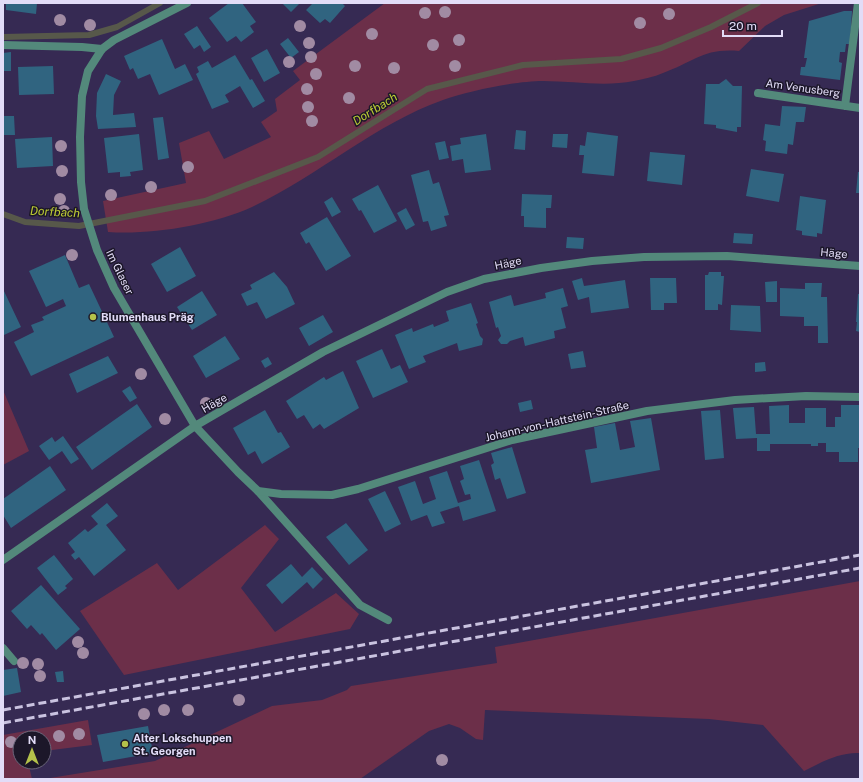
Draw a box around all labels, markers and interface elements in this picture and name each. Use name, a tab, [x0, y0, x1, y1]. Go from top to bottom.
scale bar	[723, 12, 782, 38]
text: 20 m	[729, 19, 757, 33]
street label: Am Venusberg	[765, 77, 841, 99]
water label: Dorfbach	[350, 90, 400, 128]
water label: Dorfbach	[30, 204, 81, 220]
street label: Häge	[820, 246, 848, 260]
street label: Im Glaser	[104, 247, 136, 297]
street label: Häge	[493, 254, 523, 272]
place label: Blumenhaus Präg	[101, 311, 194, 323]
marker: Blumenhaus Präg	[88, 312, 98, 322]
street label: Häge	[199, 391, 229, 415]
street label: Johann-von-Hattstein-Straße	[484, 399, 630, 443]
north arrow	[12, 730, 52, 770]
place label: Alter Lokschuppen St. Georgen	[133, 732, 232, 757]
text: N	[28, 734, 36, 746]
marker: Alter Lokschuppen St. Georgen	[120, 739, 130, 749]

